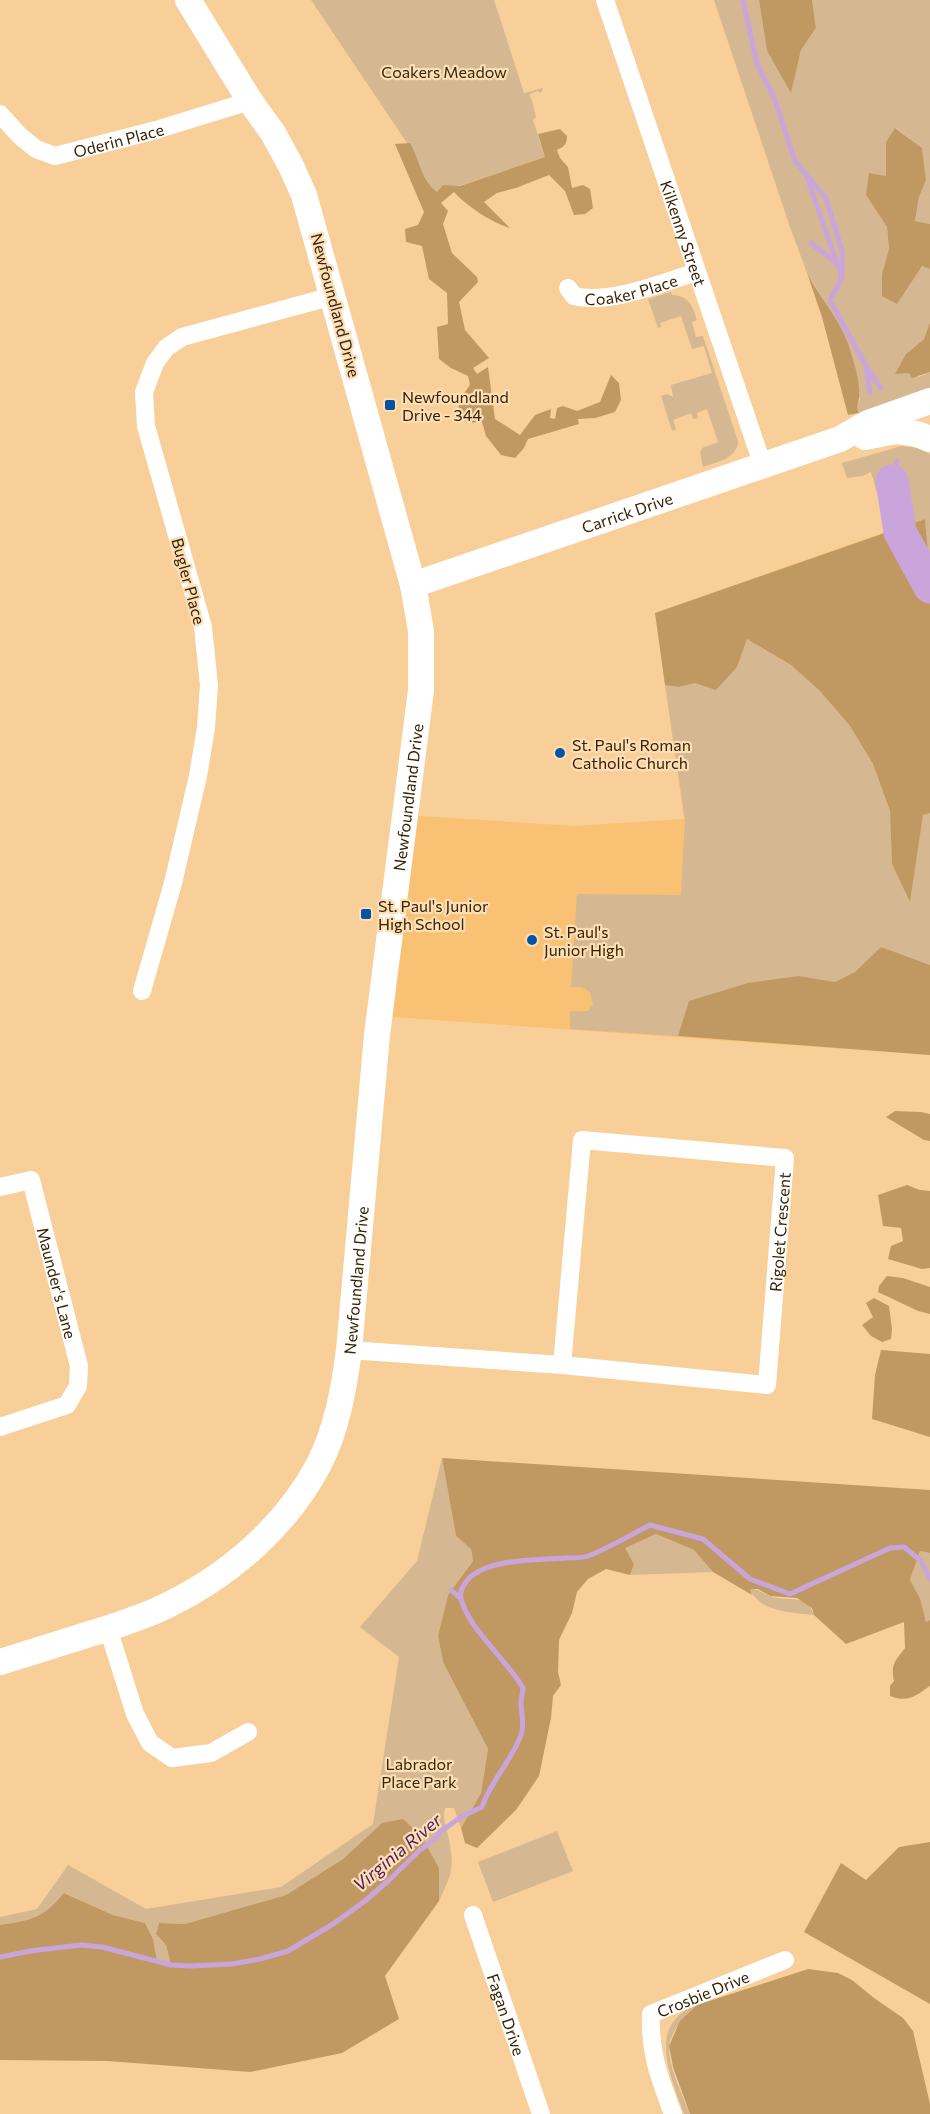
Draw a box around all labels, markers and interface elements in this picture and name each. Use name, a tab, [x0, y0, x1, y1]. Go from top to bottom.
park label: Coakers Meadow	[381, 62, 507, 81]
street label: Oderin Place	[71, 119, 166, 160]
street label: Kilkenny Street	[657, 178, 711, 289]
street label: Newfoundland Drive	[308, 231, 364, 379]
street label: Coaker Place	[585, 270, 679, 308]
place label: Newfoundland Drive - 344	[402, 387, 509, 424]
marker: Newfoundland Drive - 344	[383, 398, 397, 412]
street label: Carrick Drive	[579, 488, 675, 536]
street label: Bugler Place	[168, 536, 210, 626]
street label: Newfoundland Drive	[389, 722, 426, 872]
place label: St. Paul's Roman Catholic Church	[572, 735, 691, 772]
marker: St. Paul's Roman Catholic Church	[553, 746, 567, 760]
place label: St. Paul's Junior High School	[378, 896, 489, 933]
marker: St. Paul's Junior High School	[359, 907, 373, 921]
place label: St. Paul's Junior High	[544, 922, 624, 959]
marker: St. Paul's Junior High	[525, 933, 539, 947]
street label: Rigolet Crescent	[765, 1171, 793, 1293]
street label: Newfoundland Drive	[339, 1205, 371, 1355]
street label: Maunder's Lane	[34, 1225, 81, 1341]
park label: Labrador Place Park	[381, 1754, 457, 1791]
water label: Virginia River	[348, 1808, 446, 1895]
street label: Crosbie Drive	[654, 1966, 752, 2020]
street label: Fagan Drive	[484, 1971, 530, 2058]

